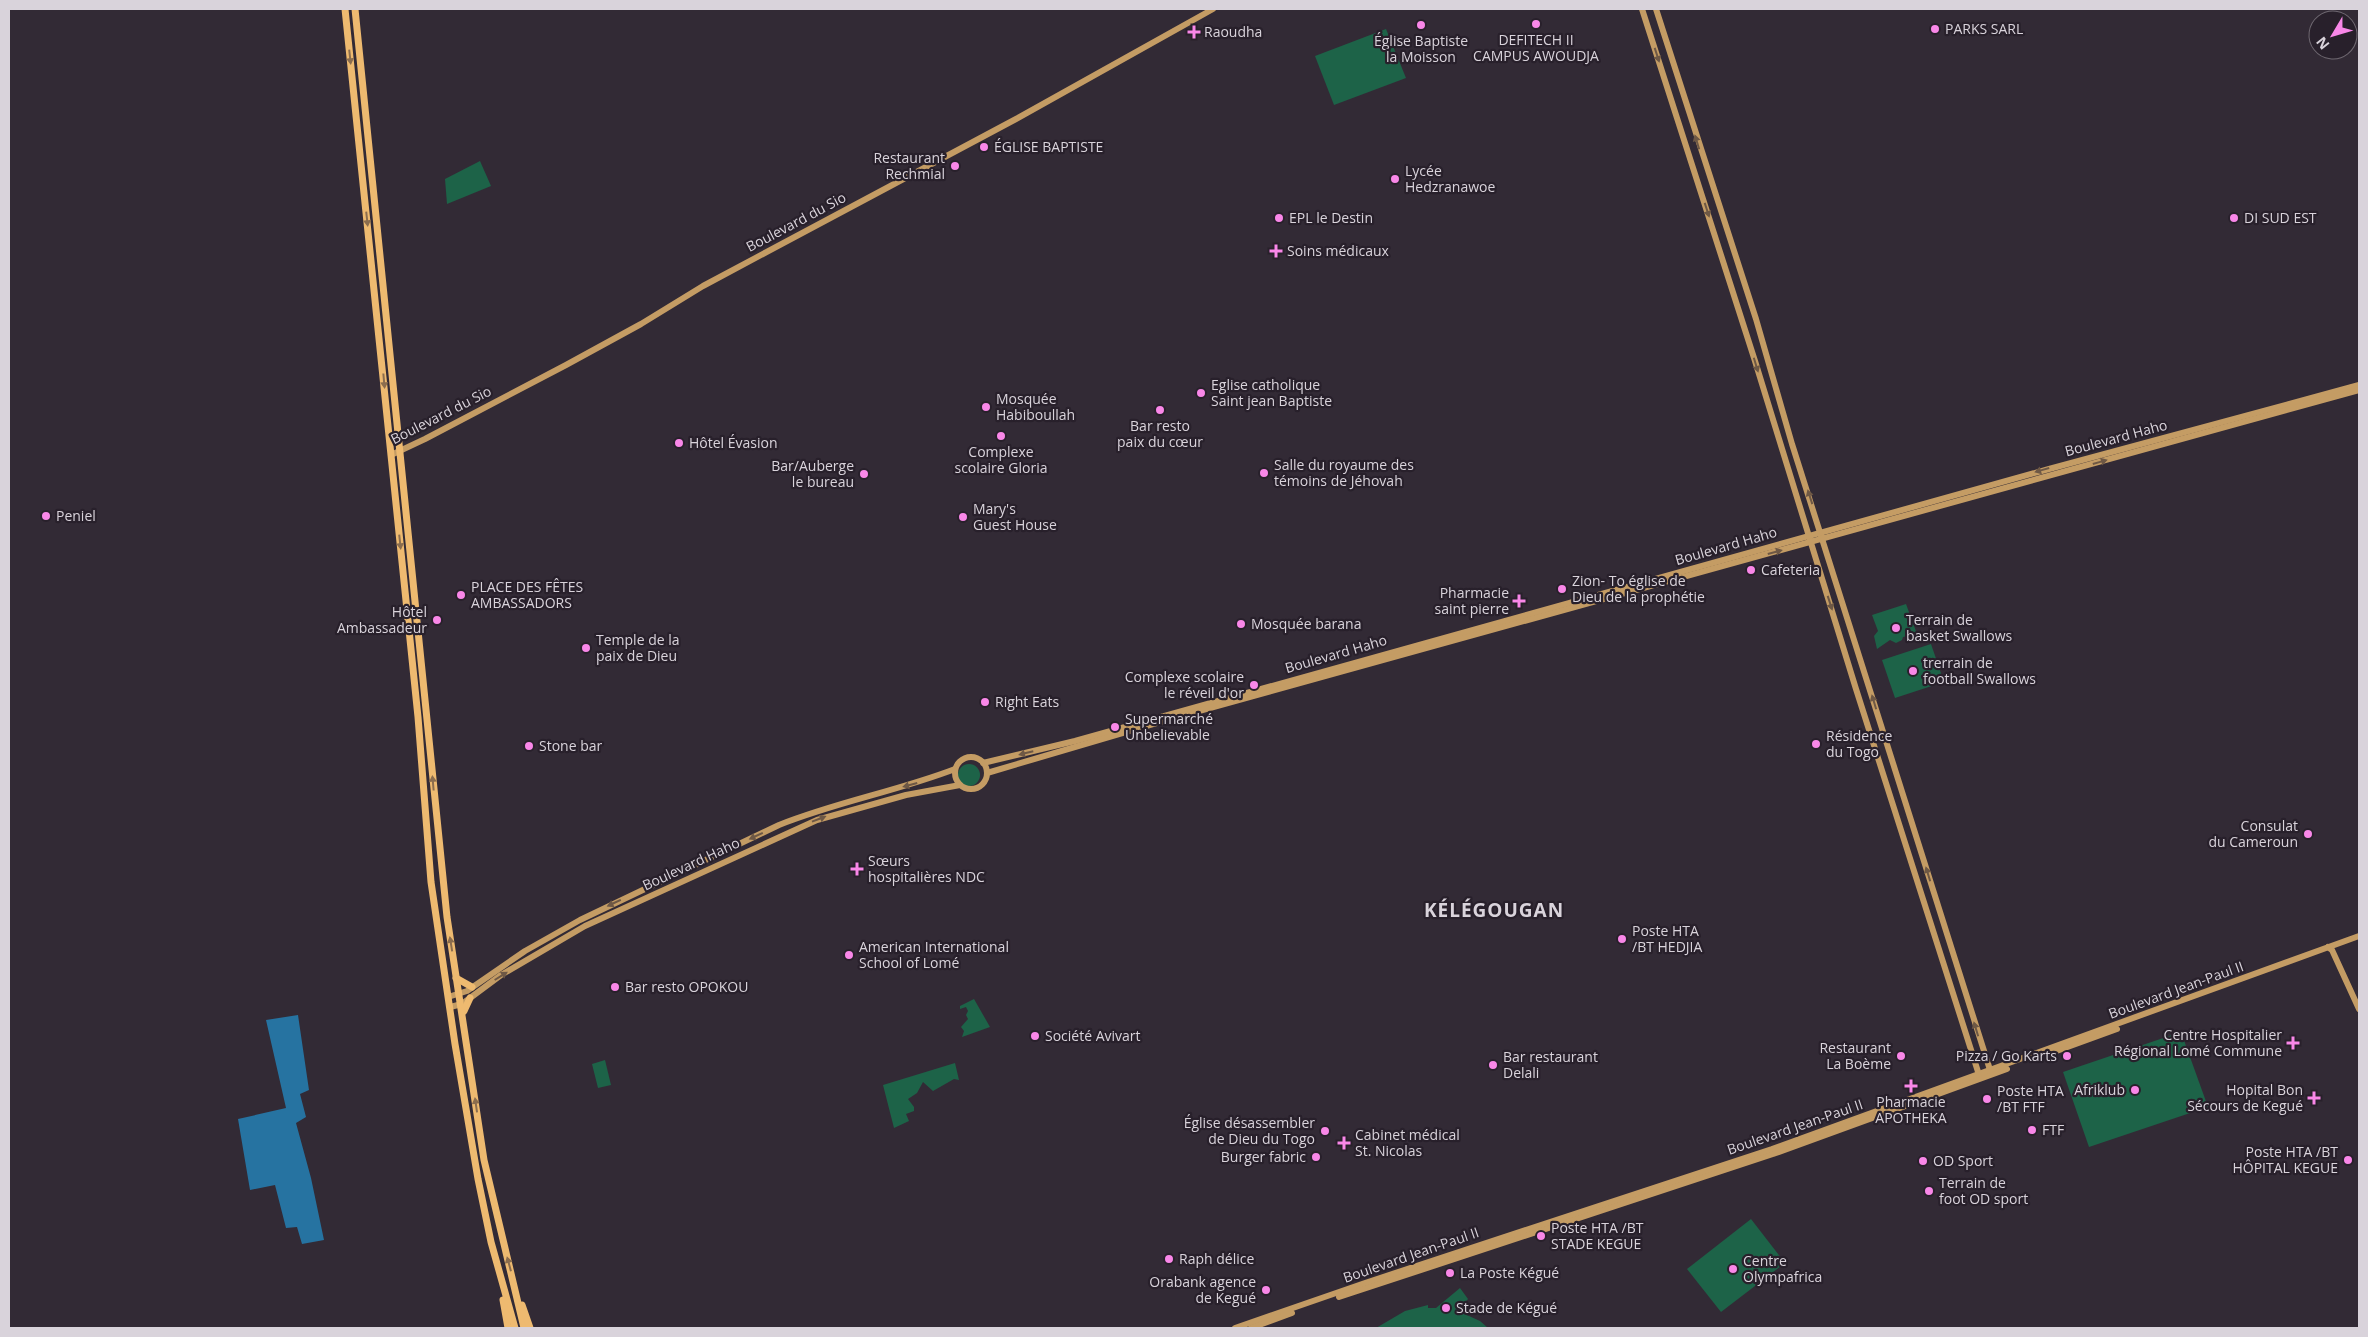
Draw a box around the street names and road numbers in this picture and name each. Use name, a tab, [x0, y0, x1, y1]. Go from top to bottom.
street label: Boulevard du Sio	[742, 187, 849, 256]
street label: Boulevard du Sio	[387, 381, 494, 448]
street label: Boulevard Haho	[2063, 415, 2169, 460]
street label: Boulevard Haho	[1673, 522, 1779, 569]
street label: Boulevard Haho	[1283, 630, 1389, 677]
street label: Boulevard Haho	[639, 833, 743, 894]
street label: Boulevard Jean-Paul II	[2106, 956, 2246, 1023]
street label: Boulevard Jean-Paul II	[1724, 1094, 1865, 1159]
street label: Boulevard Jean-Paul II	[1340, 1222, 1481, 1287]

